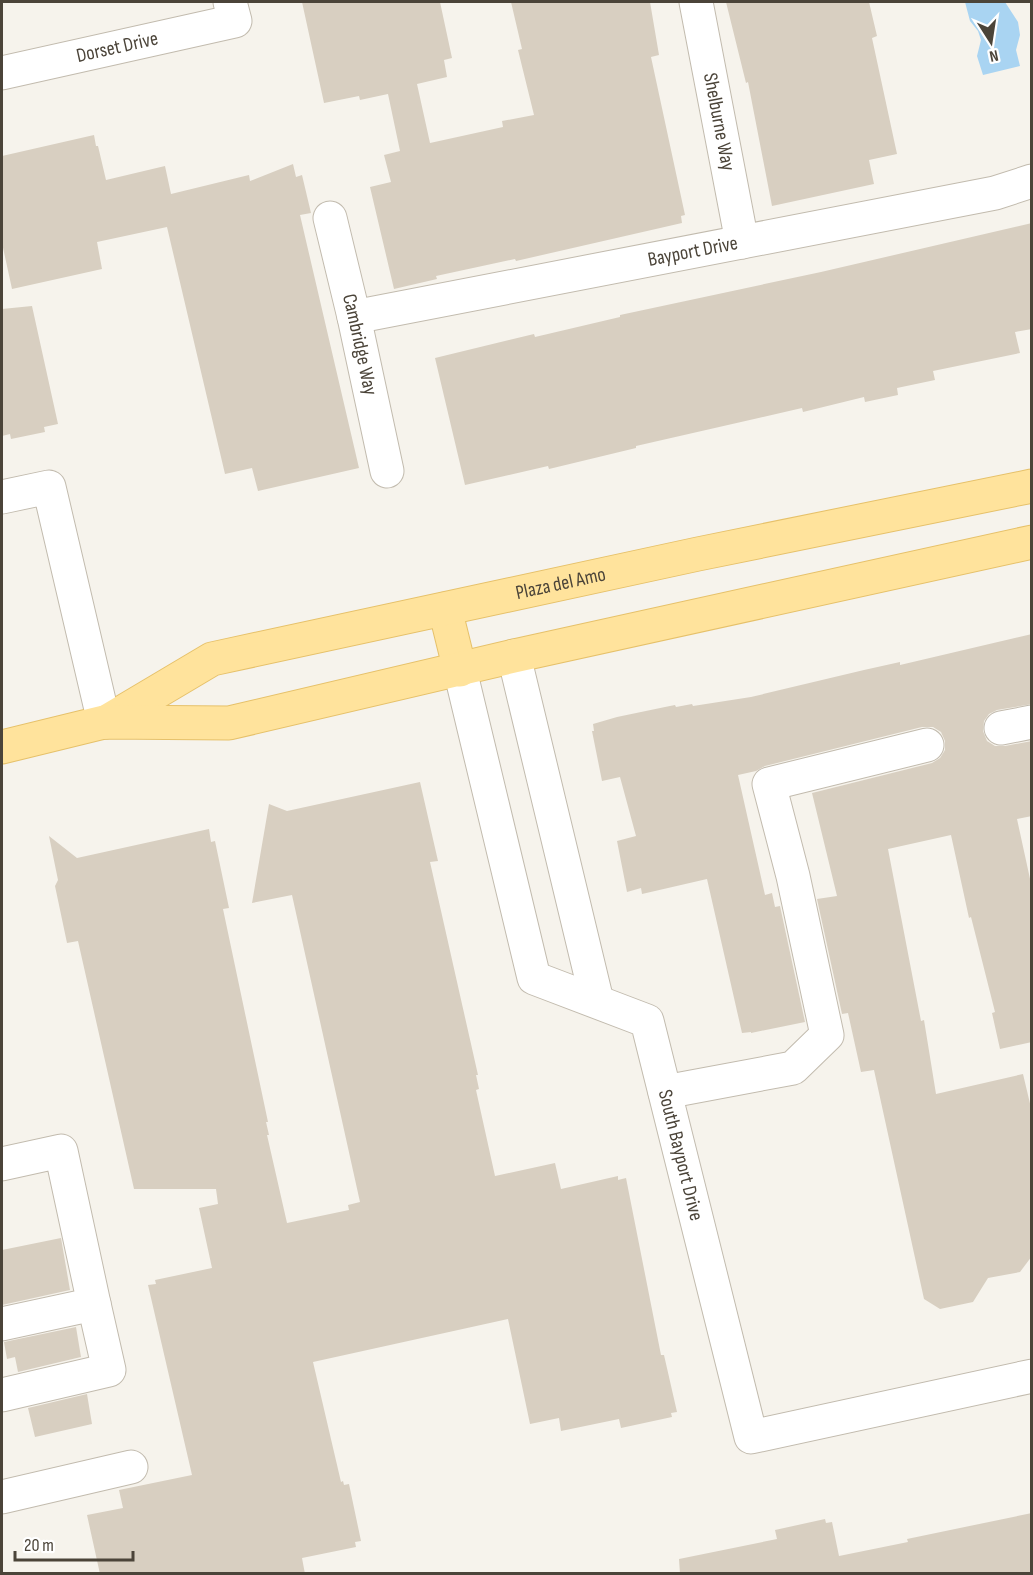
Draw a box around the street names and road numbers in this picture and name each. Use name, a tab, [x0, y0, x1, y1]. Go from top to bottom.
street label: Dorset Drive	[74, 27, 160, 68]
street label: Shelburne Way	[698, 71, 740, 173]
street label: Bayport Drive	[646, 231, 740, 272]
street label: Cambridge Way	[337, 291, 382, 398]
street label: Plaza del Amo	[513, 562, 608, 605]
street label: South Bayport Drive	[653, 1087, 708, 1223]

